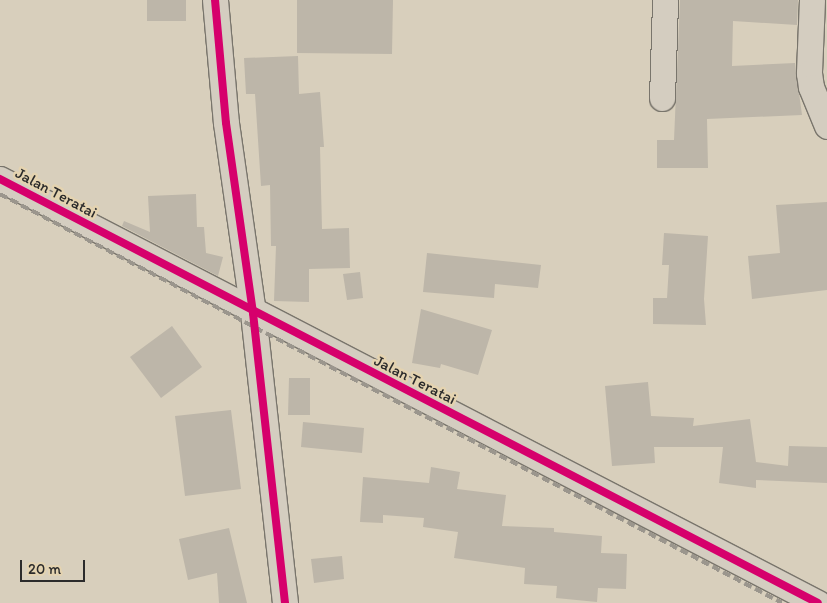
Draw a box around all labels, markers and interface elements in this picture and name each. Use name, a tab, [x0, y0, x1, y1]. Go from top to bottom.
street label: Jalan Teratai	[13, 164, 99, 222]
street label: Jalan Teratai	[371, 351, 459, 409]
scale bar	[22, 550, 88, 582]
text: 20 m	[28, 560, 61, 578]

